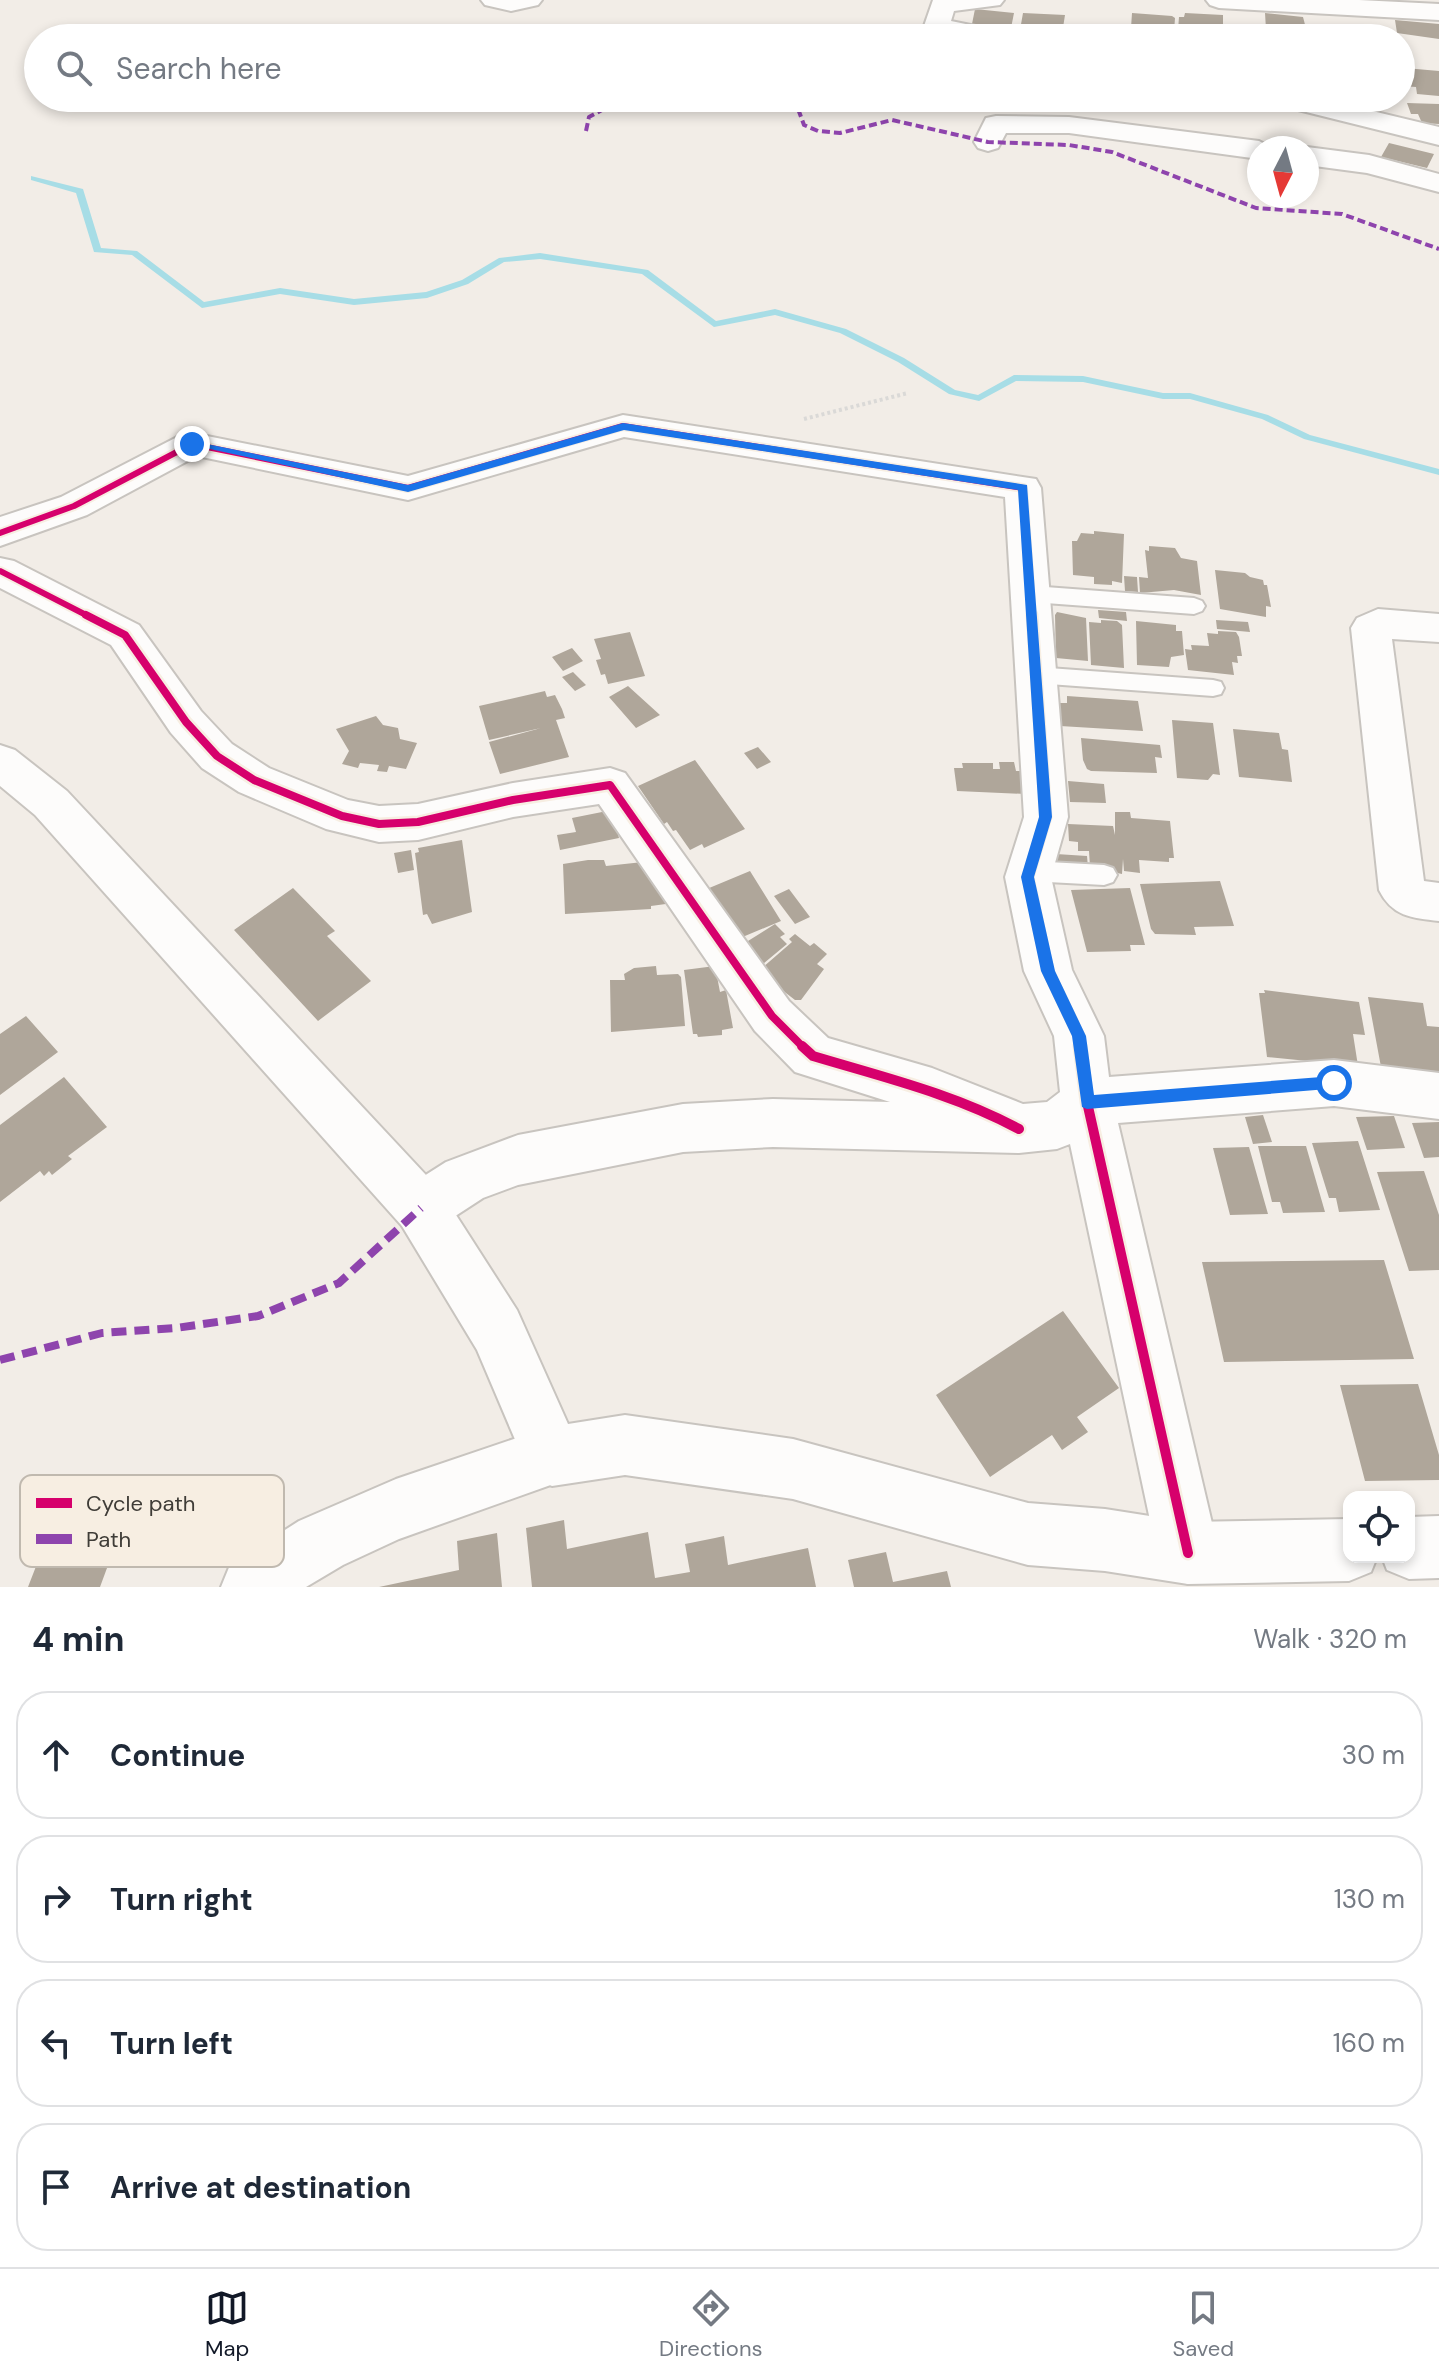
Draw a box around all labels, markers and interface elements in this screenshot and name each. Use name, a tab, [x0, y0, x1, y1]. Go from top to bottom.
search box	[24, 24, 1415, 112]
icon: search	[52, 46, 96, 90]
text: Search here	[116, 49, 282, 88]
north arrow	[1247, 136, 1319, 208]
route end	[174, 426, 210, 462]
route start	[1316, 1065, 1352, 1101]
legend	[20, 1475, 284, 1567]
text: Cycle path	[86, 1489, 196, 1518]
map controls	[1343, 1491, 1415, 1563]
button: locate	[1343, 1491, 1415, 1563]
text: Path	[86, 1525, 131, 1554]
text: 4 min	[32, 1617, 124, 1662]
text: Walk · 320 m	[1253, 1622, 1407, 1656]
icon: ahead	[34, 1733, 78, 1777]
text: Continue	[110, 1736, 245, 1775]
text: 30 m	[1342, 1738, 1405, 1772]
icon: right	[34, 1877, 78, 1921]
text: Turn right	[110, 1880, 253, 1919]
text: 130 m	[1334, 1882, 1405, 1916]
icon: left	[34, 2021, 78, 2065]
text: Turn left	[110, 2024, 233, 2063]
text: 160 m	[1333, 2026, 1405, 2060]
icon: arrive	[34, 2165, 78, 2209]
text: Arrive at destination	[110, 2168, 411, 2207]
tab: Map	[205, 2286, 249, 2363]
tab: Directions	[659, 2286, 763, 2363]
tab: Saved	[1172, 2286, 1234, 2363]

